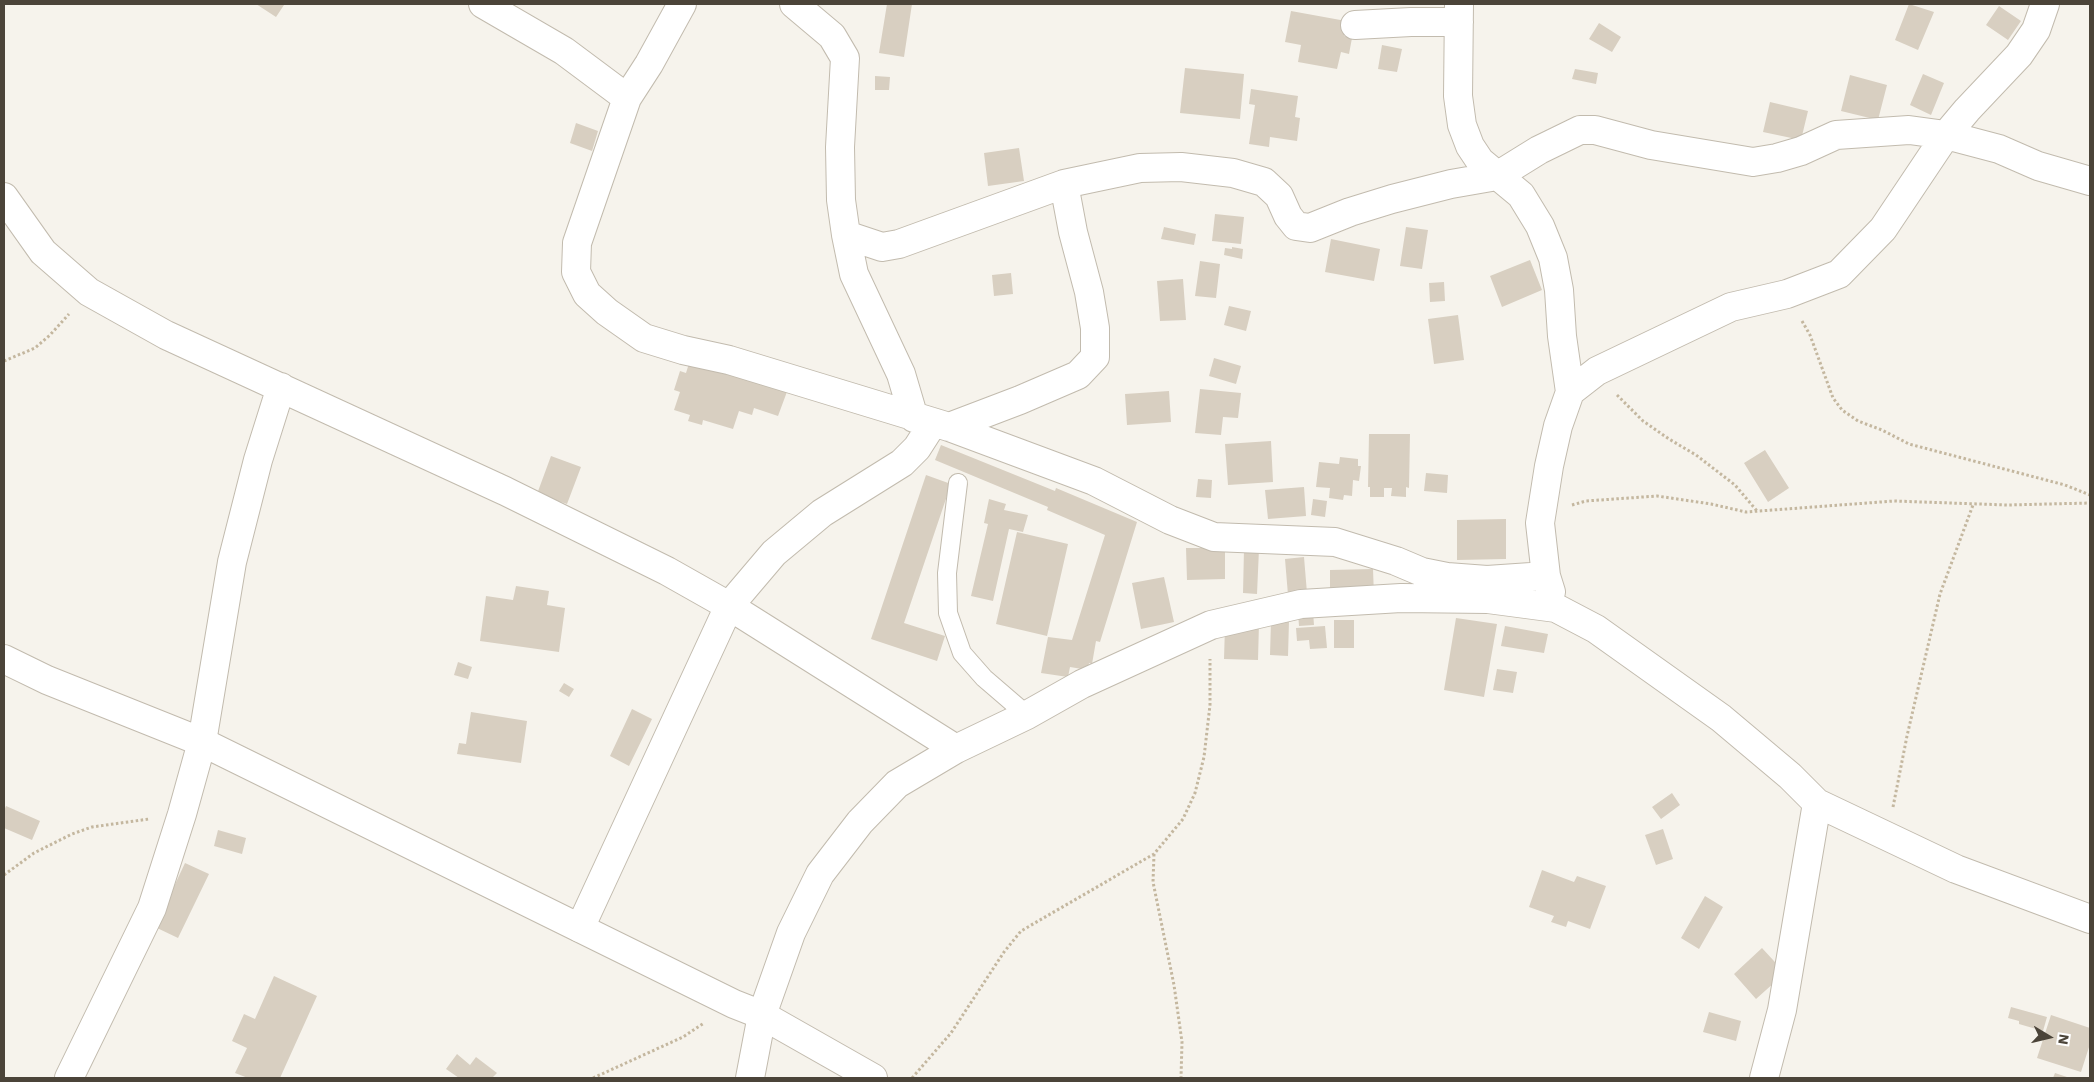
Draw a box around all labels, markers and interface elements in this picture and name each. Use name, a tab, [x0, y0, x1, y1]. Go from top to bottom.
north arrow	[2024, 1012, 2074, 1062]
text: N	[2055, 1033, 2073, 1046]

